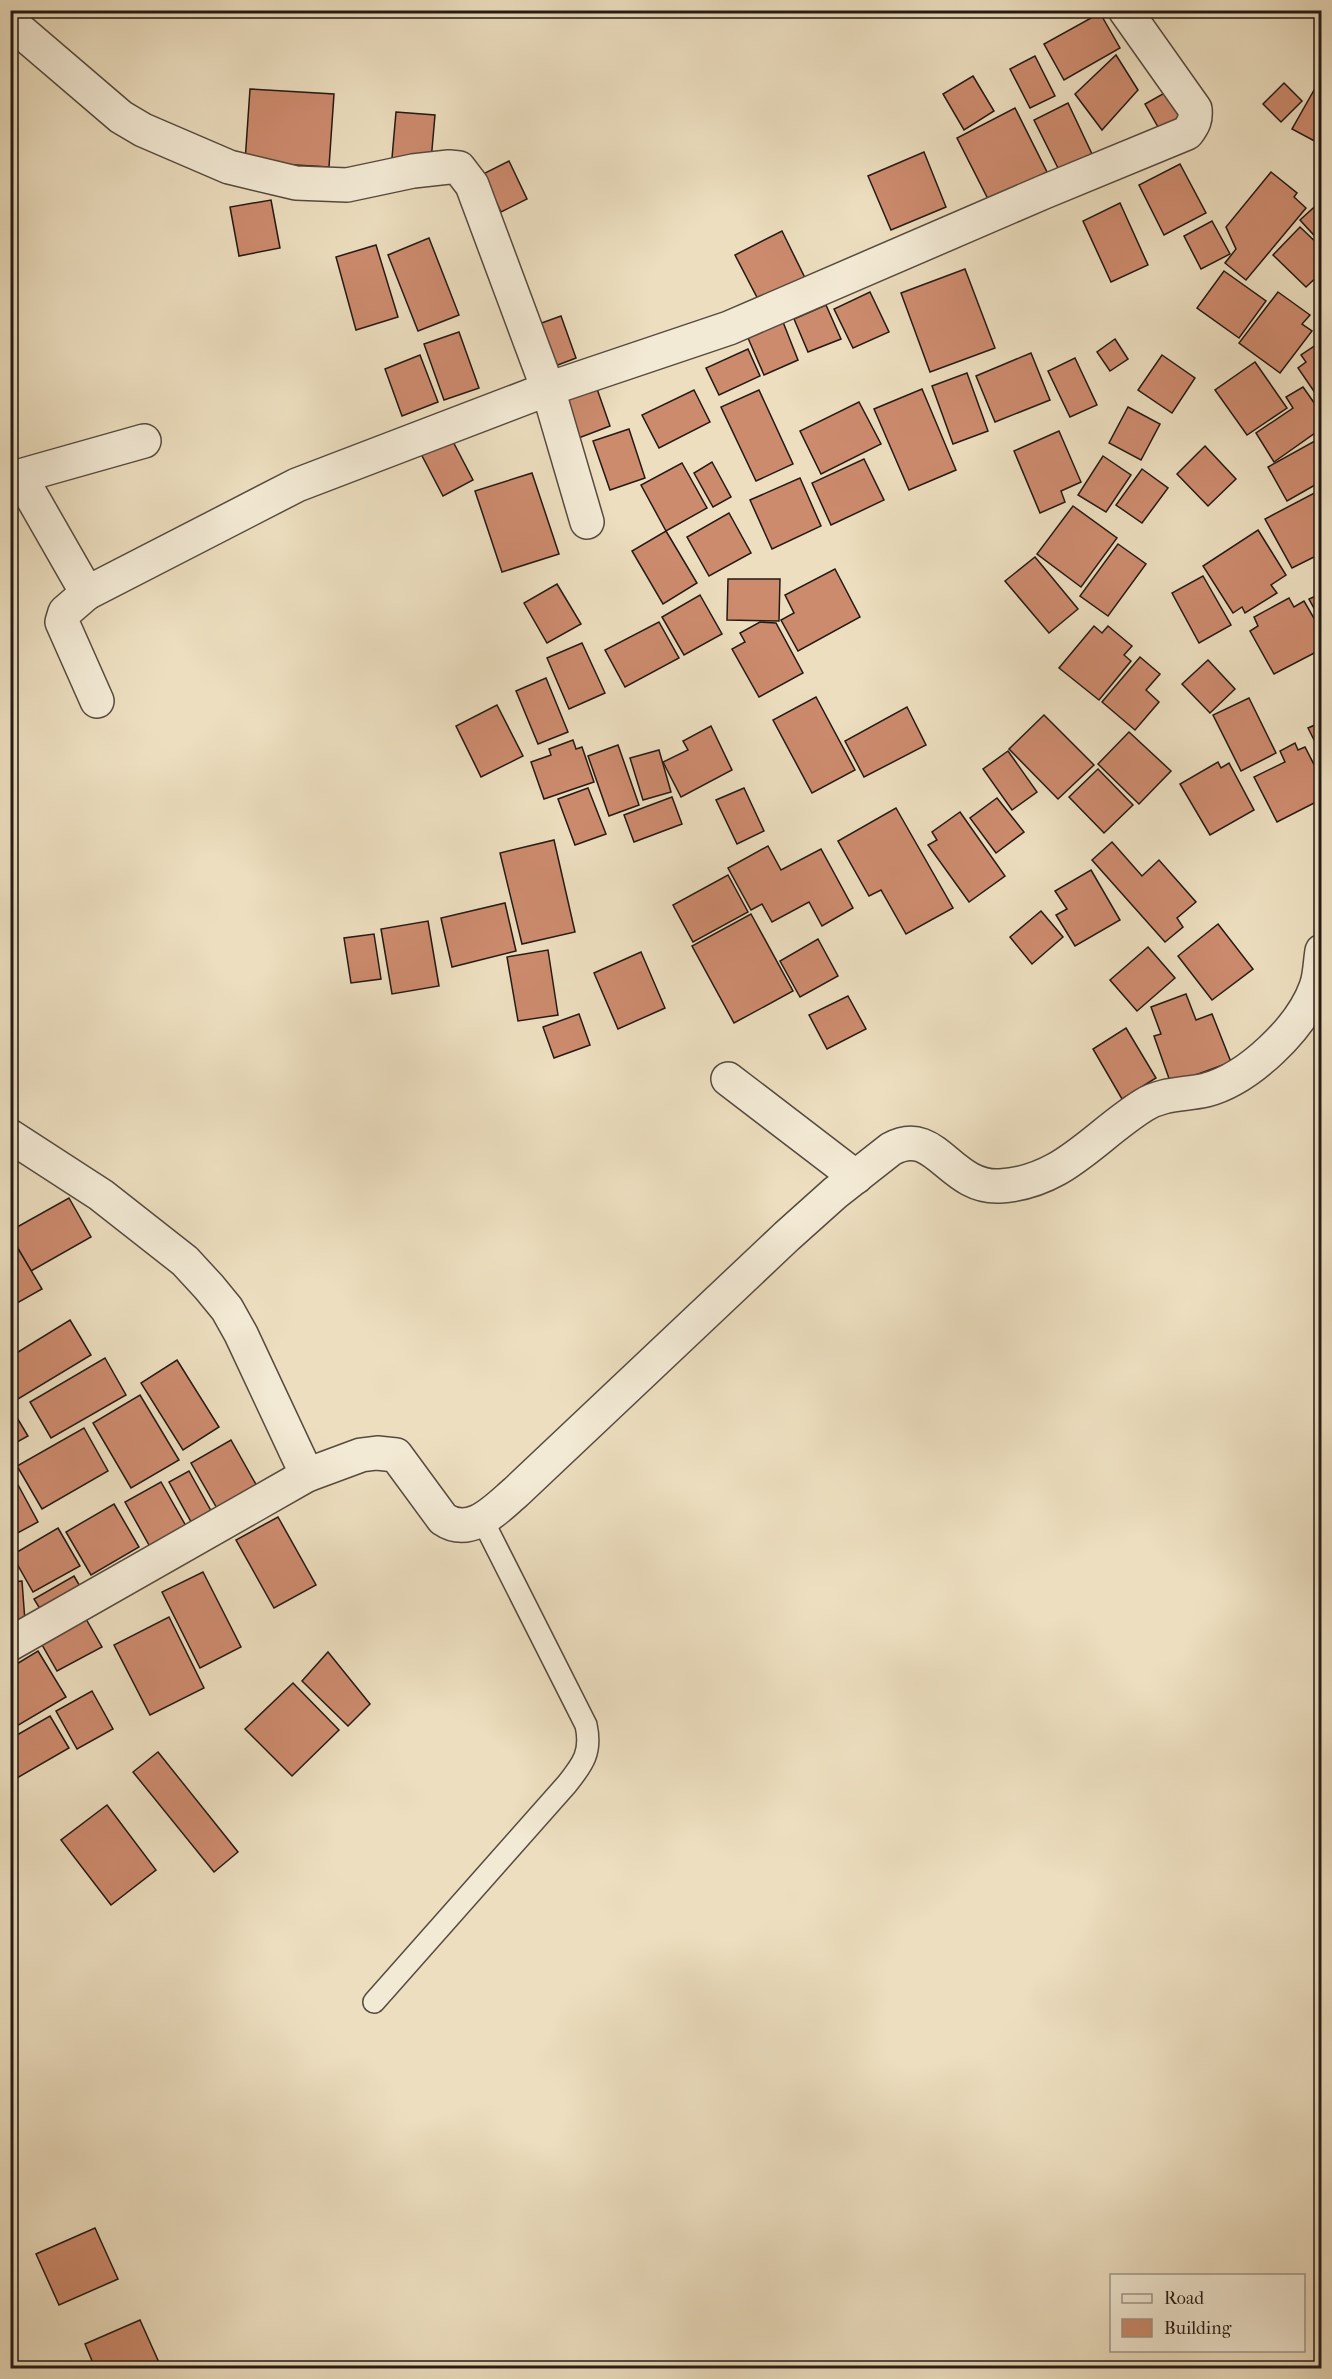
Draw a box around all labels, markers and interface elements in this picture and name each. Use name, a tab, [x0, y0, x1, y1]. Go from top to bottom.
legend	[1110, 2274, 1305, 2352]
text: Road	[1164, 2288, 1204, 2309]
text: Building	[1164, 2318, 1232, 2339]

